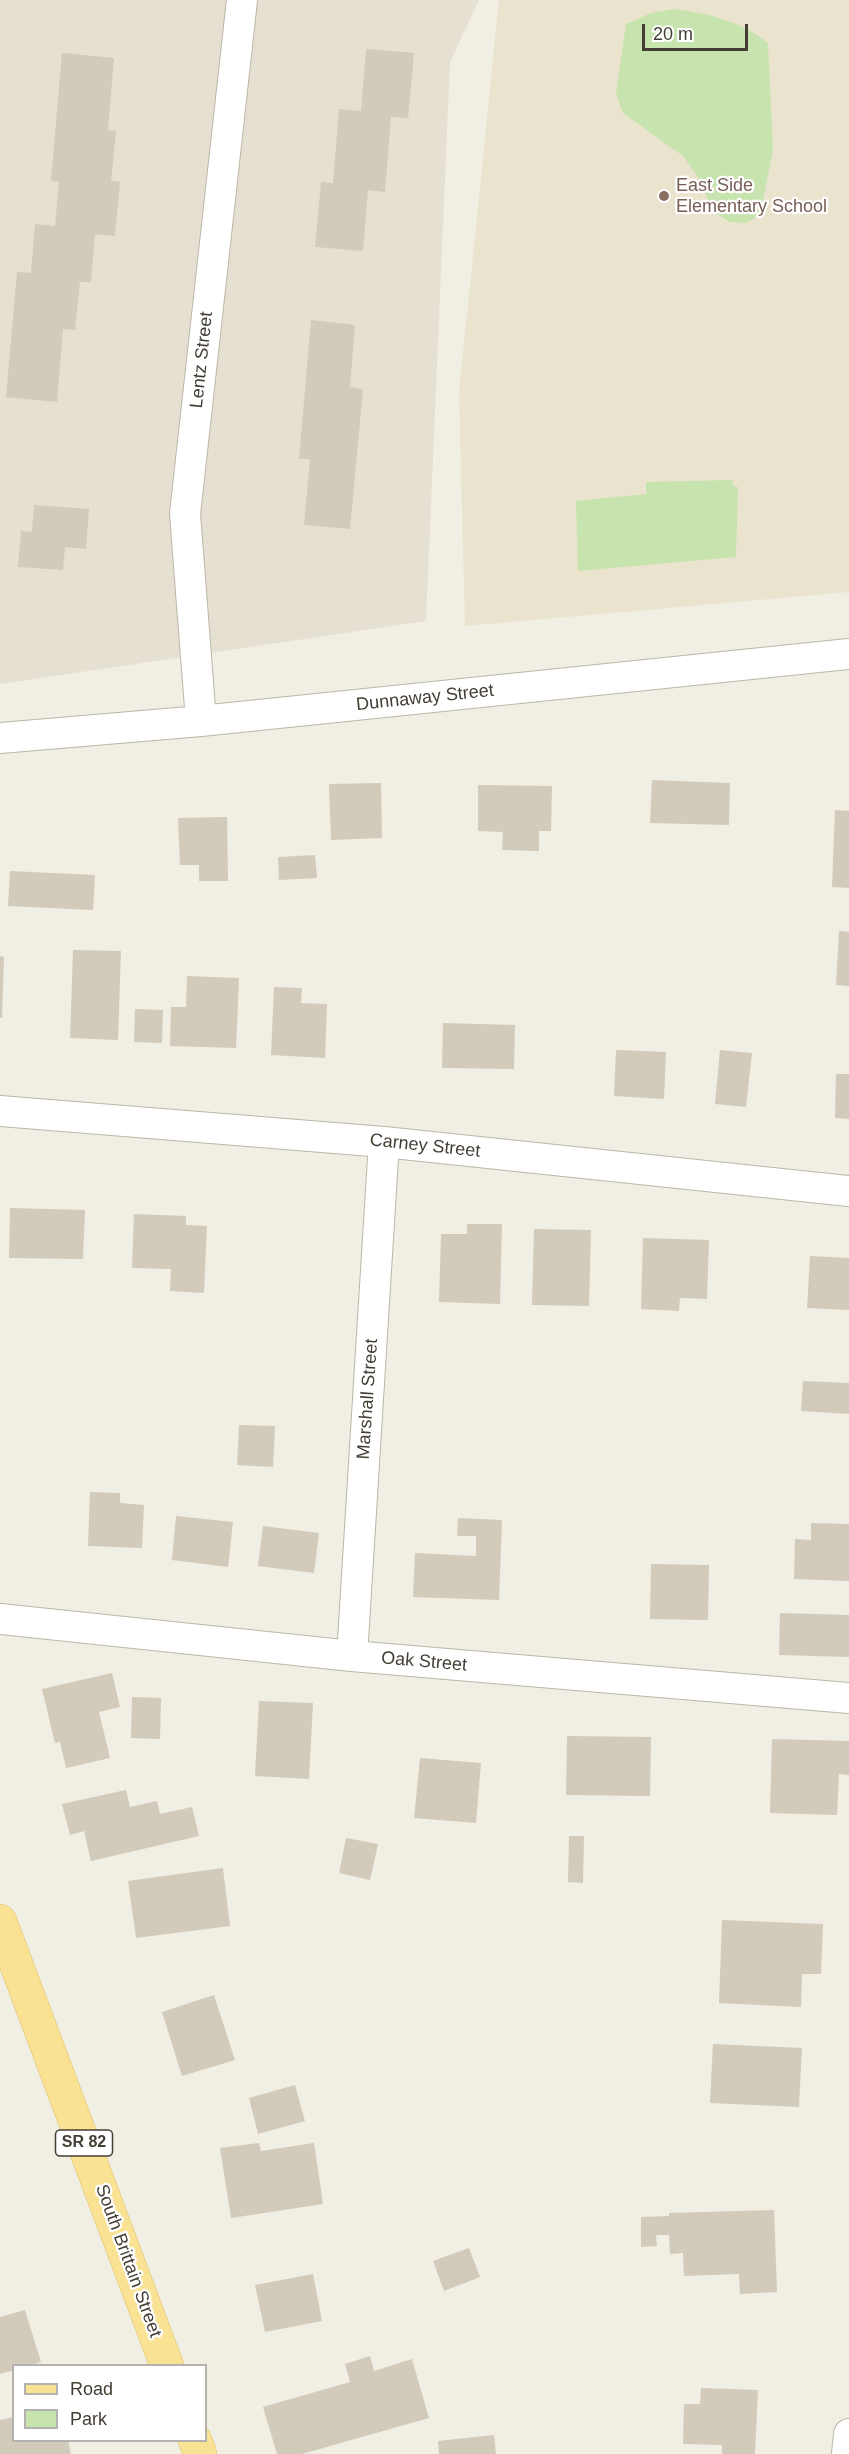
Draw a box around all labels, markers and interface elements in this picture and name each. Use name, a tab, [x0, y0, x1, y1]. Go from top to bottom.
scale bar	[645, 12, 752, 50]
text: 20 m	[653, 24, 693, 44]
place label: East Side Elementary School	[676, 175, 827, 218]
marker: East Side Elementary School	[657, 189, 671, 203]
street label: Lentz Street	[186, 311, 218, 409]
street label: Dunnaway Street	[355, 680, 495, 716]
street label: Carney Street	[369, 1129, 481, 1163]
street label: Marshall Street	[353, 1338, 383, 1460]
street label: Oak Street	[380, 1647, 468, 1677]
road number: SR 82	[56, 2130, 112, 2156]
street label: South Brittain Street	[90, 2182, 166, 2340]
legend	[12, 2364, 207, 2442]
text: Road	[70, 2379, 113, 2399]
text: Park	[70, 2409, 107, 2429]

